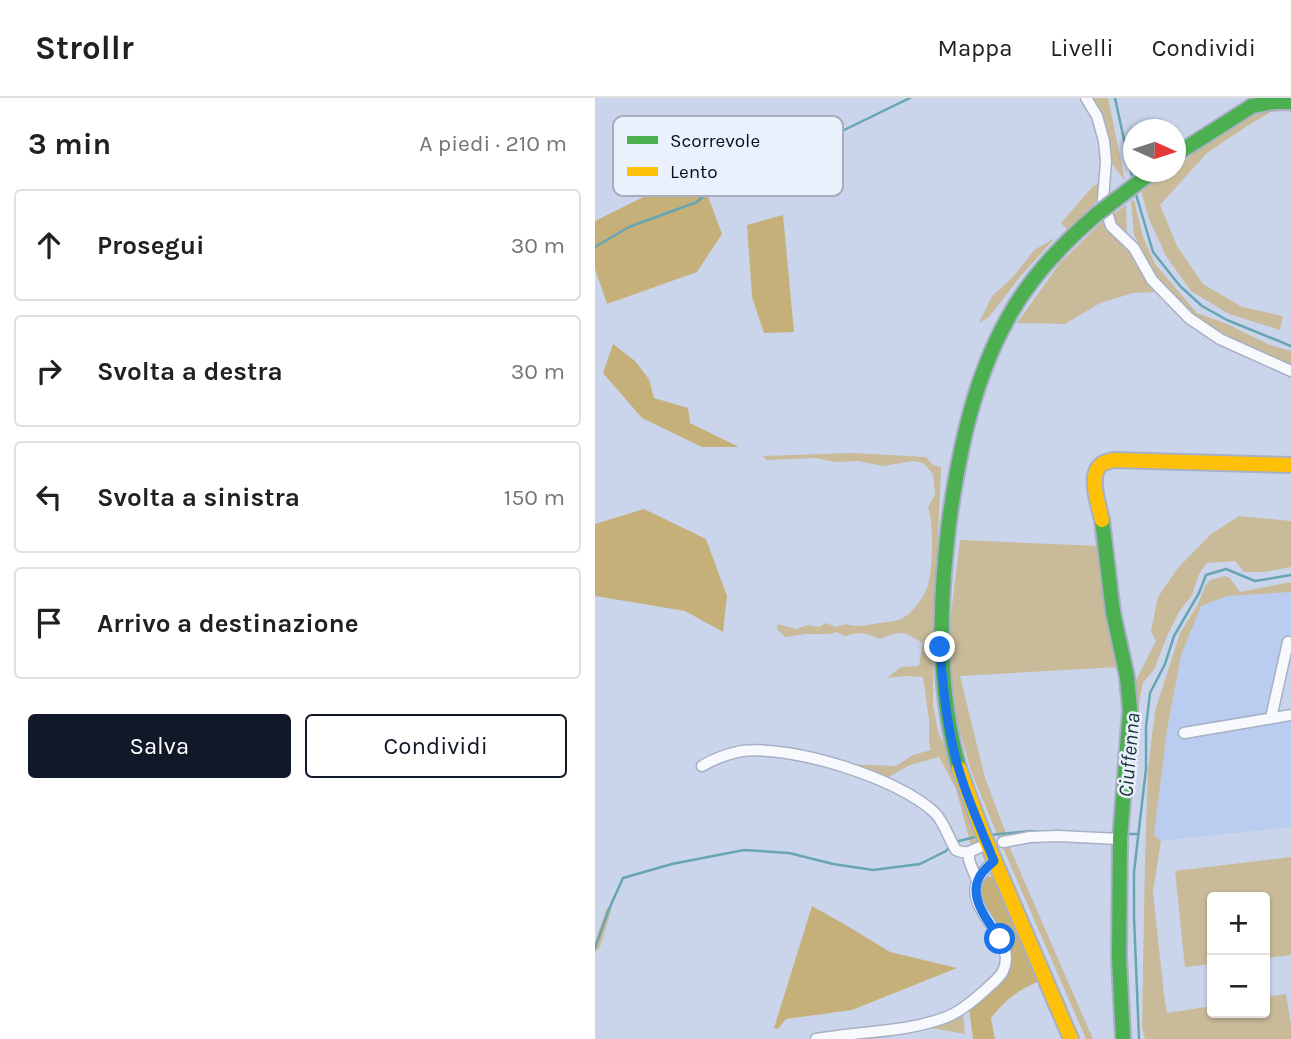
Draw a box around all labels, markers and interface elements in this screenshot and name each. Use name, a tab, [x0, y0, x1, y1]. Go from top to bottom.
text: Strollr	[35, 29, 134, 67]
text: Mappa	[938, 34, 1012, 62]
text: Livelli	[1050, 34, 1114, 62]
text: Condividi	[1152, 34, 1256, 62]
legend	[613, 116, 843, 196]
north arrow	[1123, 119, 1186, 182]
text: 3 min	[28, 126, 111, 162]
text: A piedi · 210 m	[419, 130, 567, 157]
text: Scorrevole	[670, 130, 760, 152]
text: Lento	[670, 161, 718, 183]
icon: ahead	[30, 226, 68, 264]
text: Prosegui	[97, 230, 204, 261]
text: 30 m	[511, 232, 565, 259]
icon: right	[30, 352, 68, 390]
text: Svolta a destra	[97, 356, 283, 387]
text: 30 m	[511, 358, 565, 385]
icon: left	[30, 478, 68, 516]
text: Svolta a sinistra	[97, 482, 300, 513]
text: 150 m	[504, 484, 565, 511]
icon: arrive	[30, 604, 68, 642]
text: Arrivo a destinazione	[97, 608, 359, 639]
route end	[924, 631, 955, 662]
water label: Ciuffenna	[1113, 712, 1145, 798]
button: Salva	[28, 714, 291, 778]
button: Condividi	[305, 714, 567, 778]
map controls	[1207, 892, 1270, 1018]
button: +	[1207, 892, 1270, 955]
route start	[984, 923, 1015, 954]
button: −	[1207, 955, 1270, 1018]

